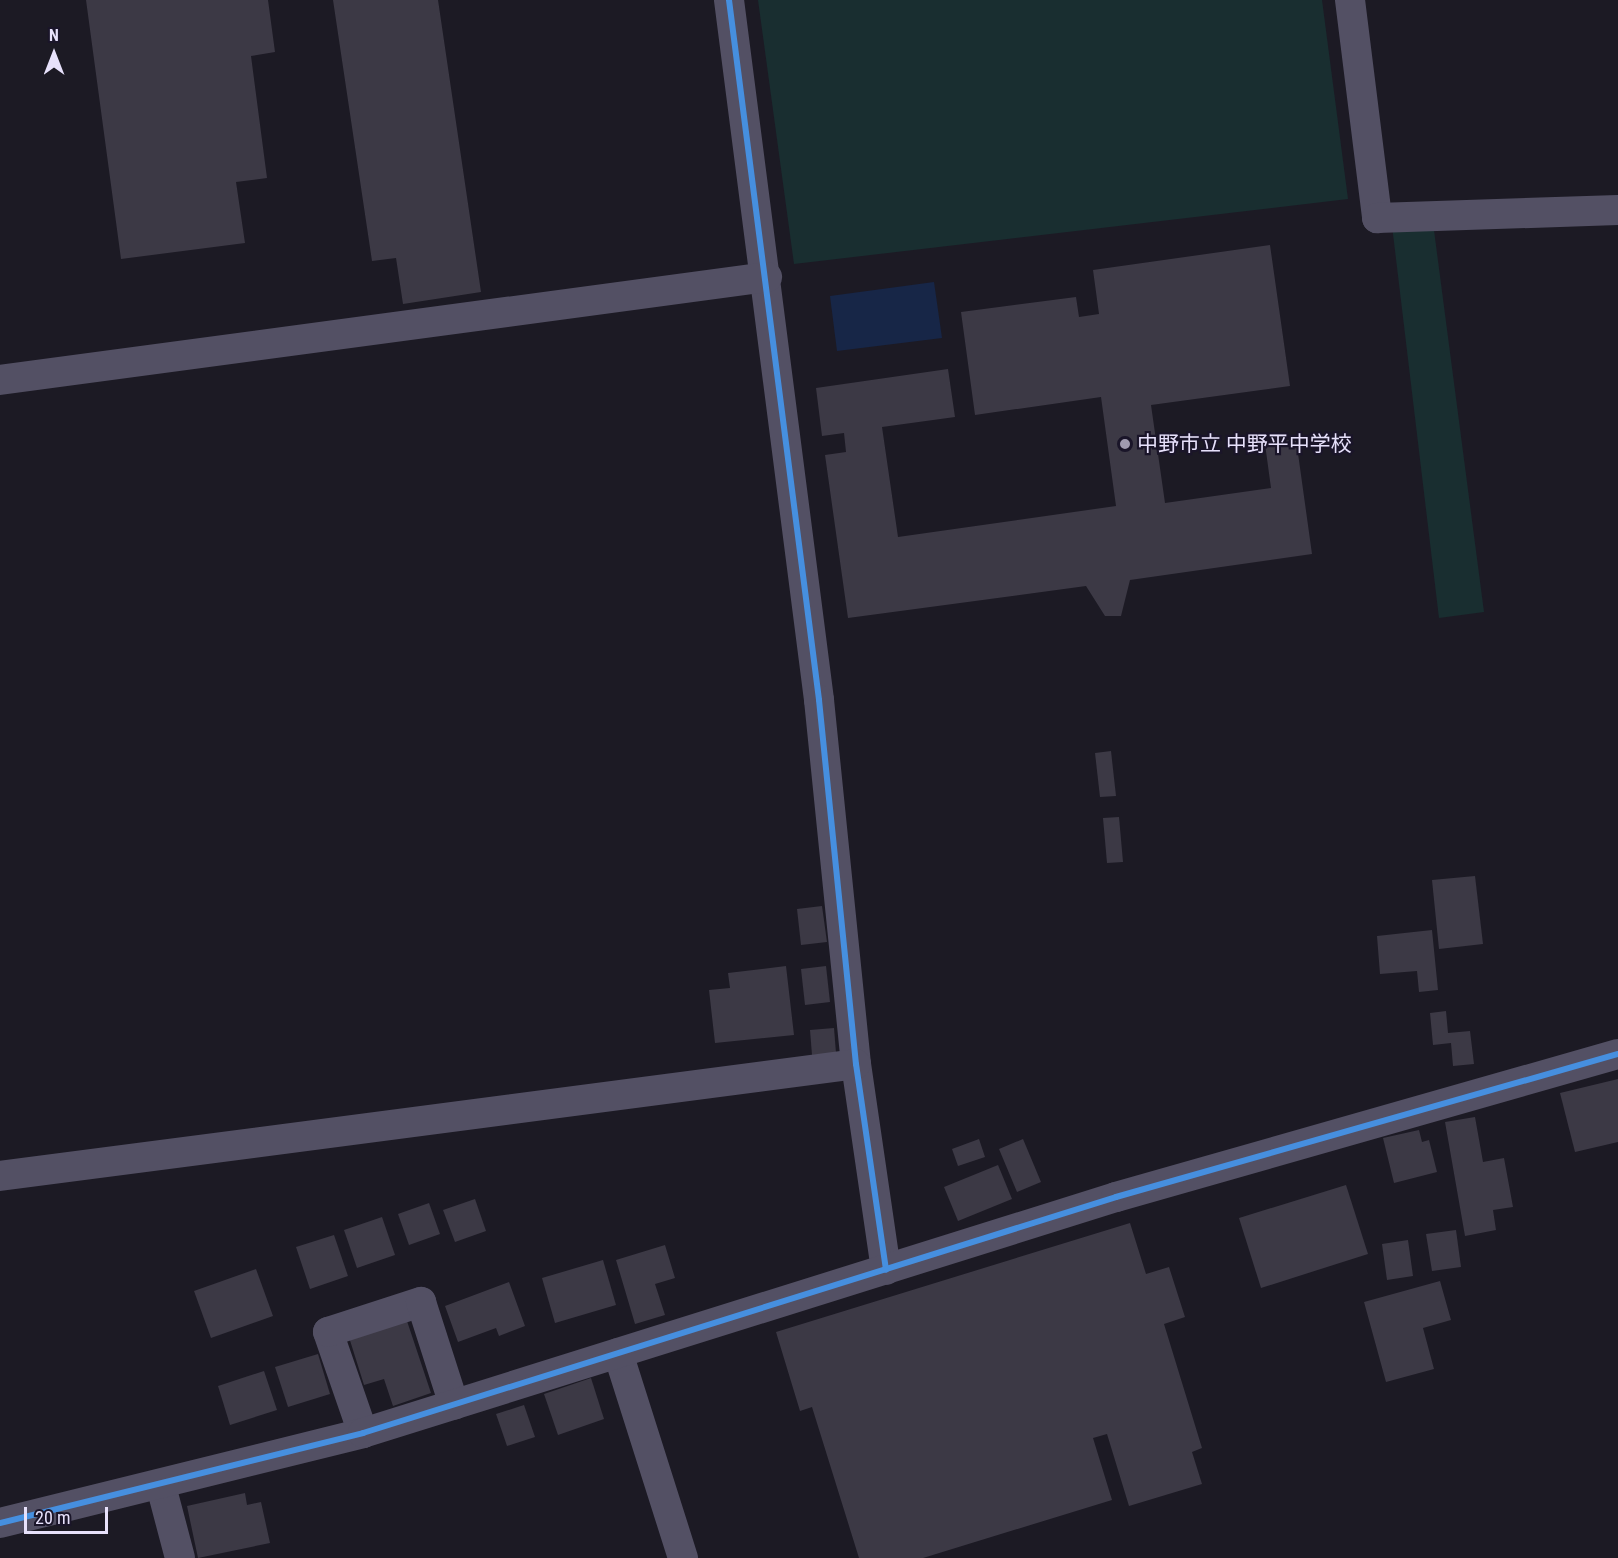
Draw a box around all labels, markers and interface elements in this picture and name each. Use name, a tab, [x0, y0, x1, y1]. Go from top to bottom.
north arrow	[24, 24, 84, 84]
text: N	[49, 26, 59, 45]
place label: 中野市立 中野平中学校	[1137, 431, 1352, 457]
marker: 中野市立 中野平中学校	[1118, 437, 1132, 451]
scale bar	[27, 1495, 111, 1533]
text: 20 m	[35, 1507, 70, 1528]

